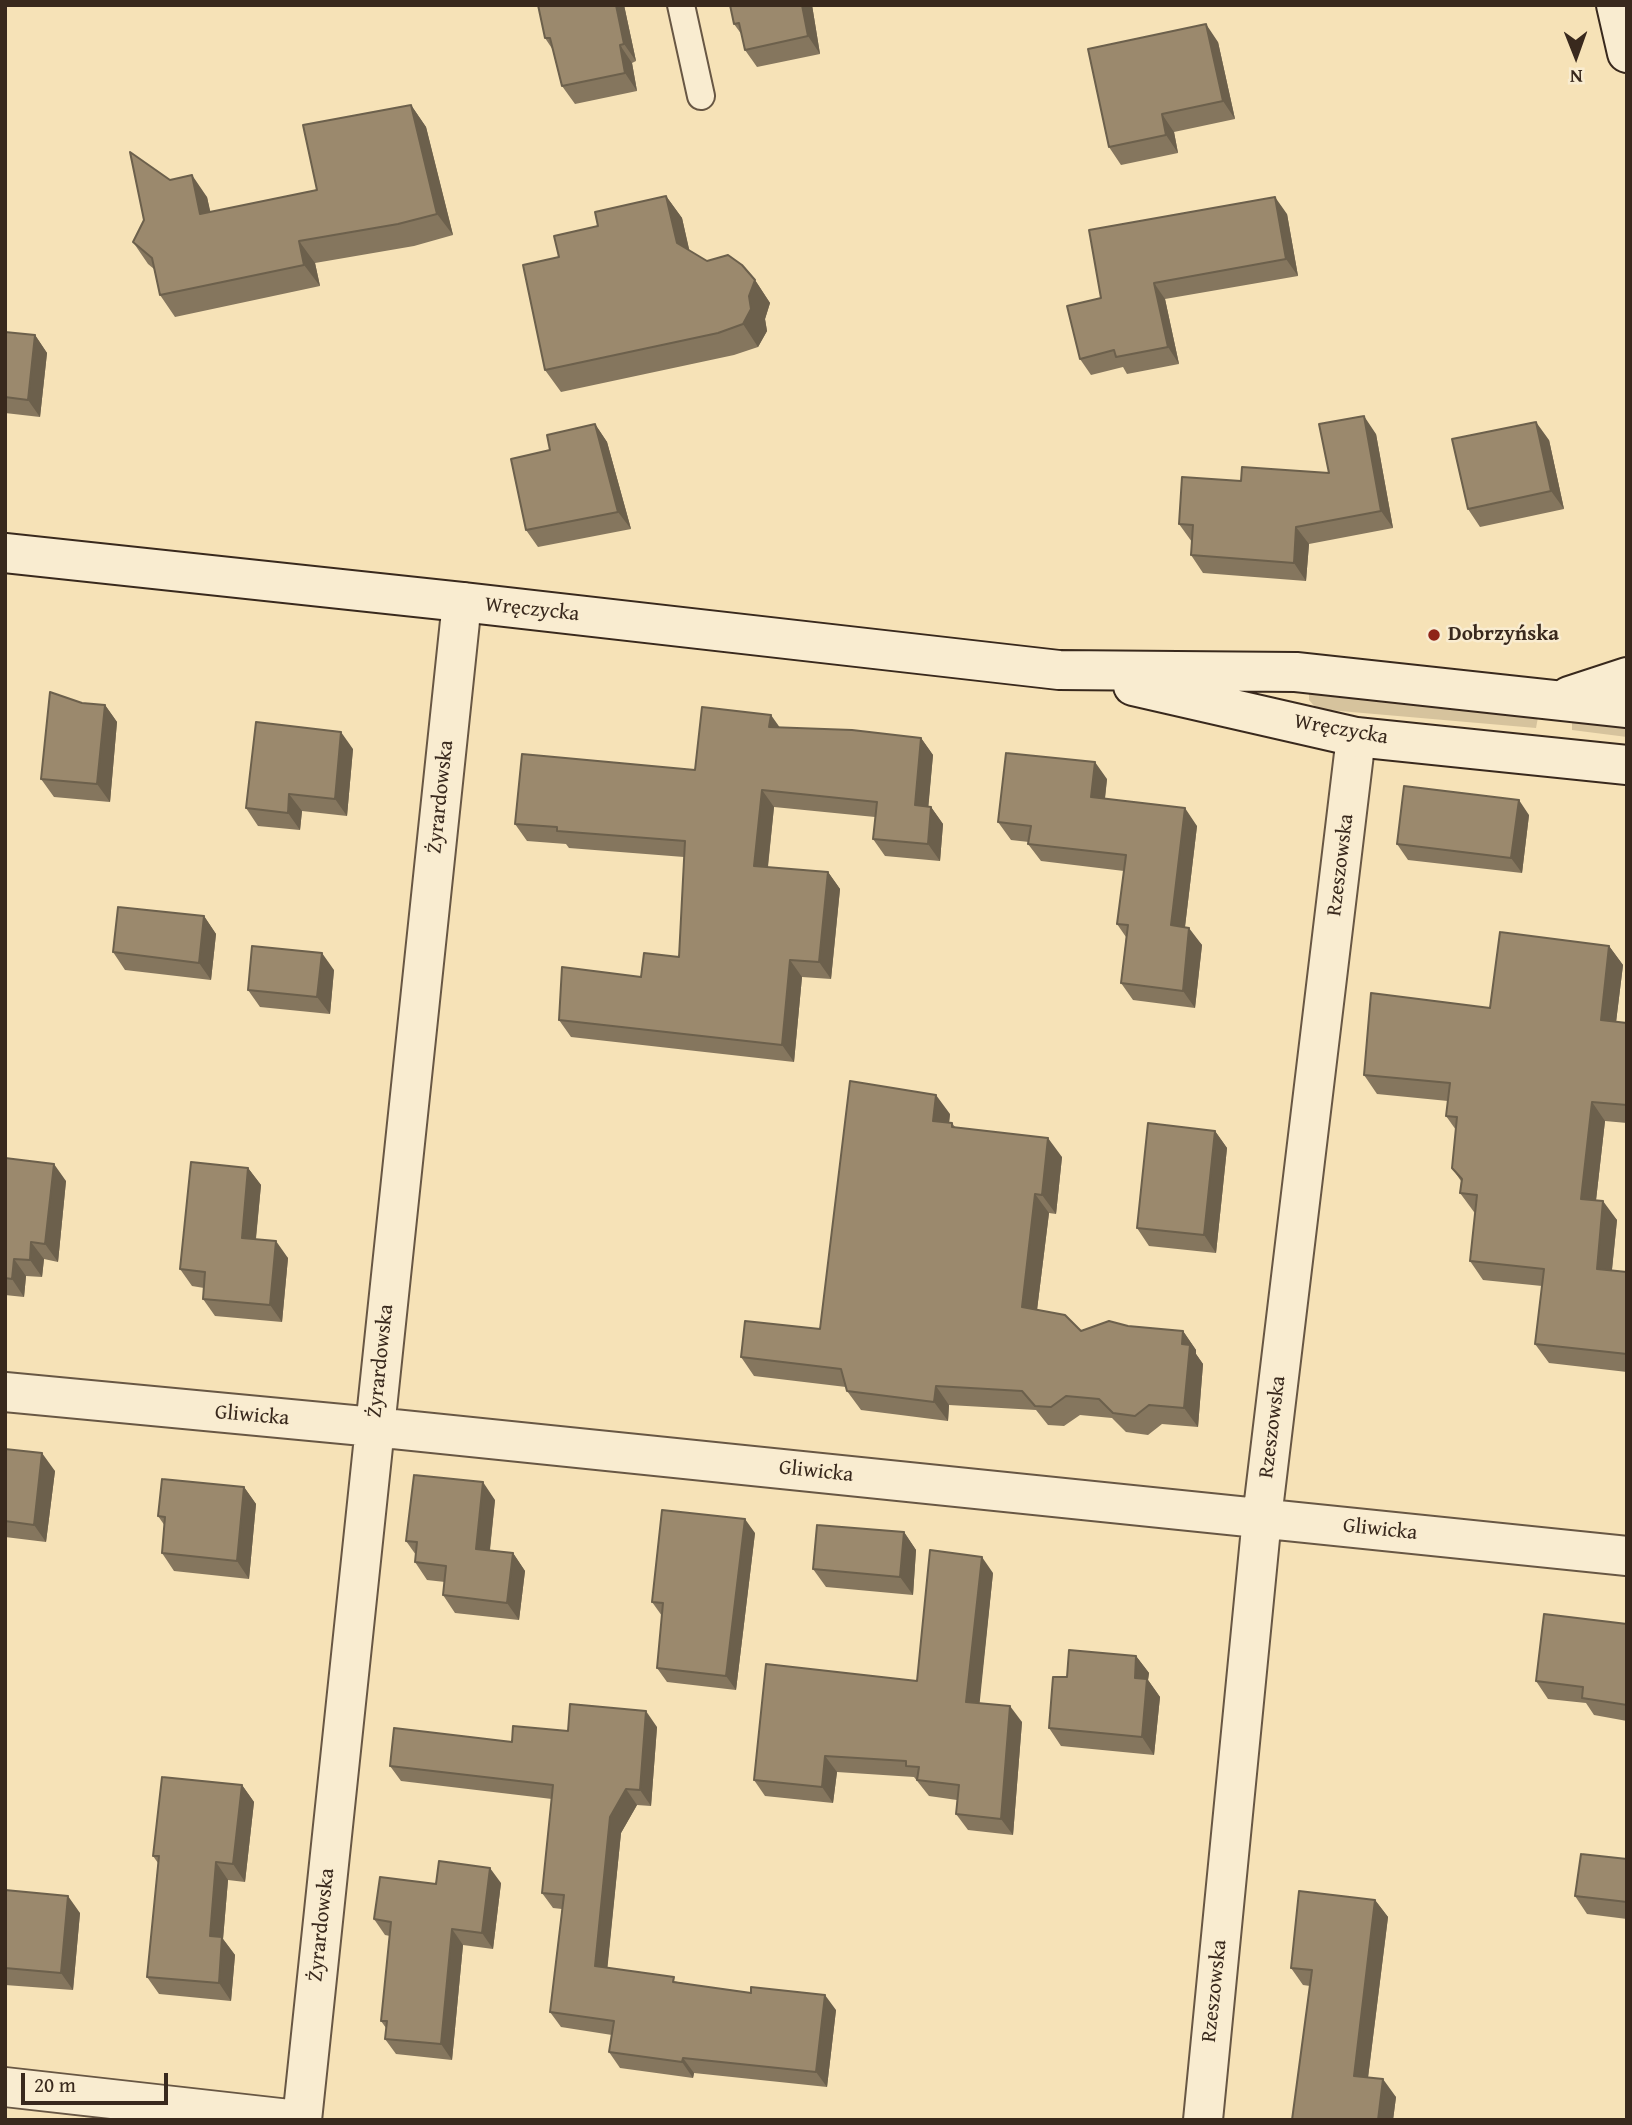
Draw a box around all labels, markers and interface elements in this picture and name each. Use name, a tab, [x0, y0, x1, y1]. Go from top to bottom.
north arrow	[1541, 21, 1611, 91]
text: N	[1570, 63, 1583, 91]
street label: Wręczycka	[483, 593, 581, 627]
place label: Dobrzyńska	[1448, 622, 1559, 648]
marker: Dobrzyńska	[1426, 627, 1442, 643]
street label: Wręczycka	[1292, 709, 1390, 751]
street label: Żyrardowska	[423, 739, 459, 855]
street label: Rzeszowska	[1322, 812, 1360, 918]
street label: Żyrardowska	[363, 1303, 399, 1419]
street label: Rzeszowska	[1254, 1374, 1292, 1480]
street label: Gliwicka	[214, 1400, 290, 1432]
street label: Gliwicka	[778, 1456, 854, 1488]
street label: Gliwicka	[1342, 1514, 1418, 1546]
street label: Żyrardowska	[304, 1867, 340, 1983]
street label: Rzeszowska	[1197, 1939, 1233, 2043]
scale bar	[24, 2058, 172, 2102]
text: 20 m	[34, 2069, 76, 2100]

